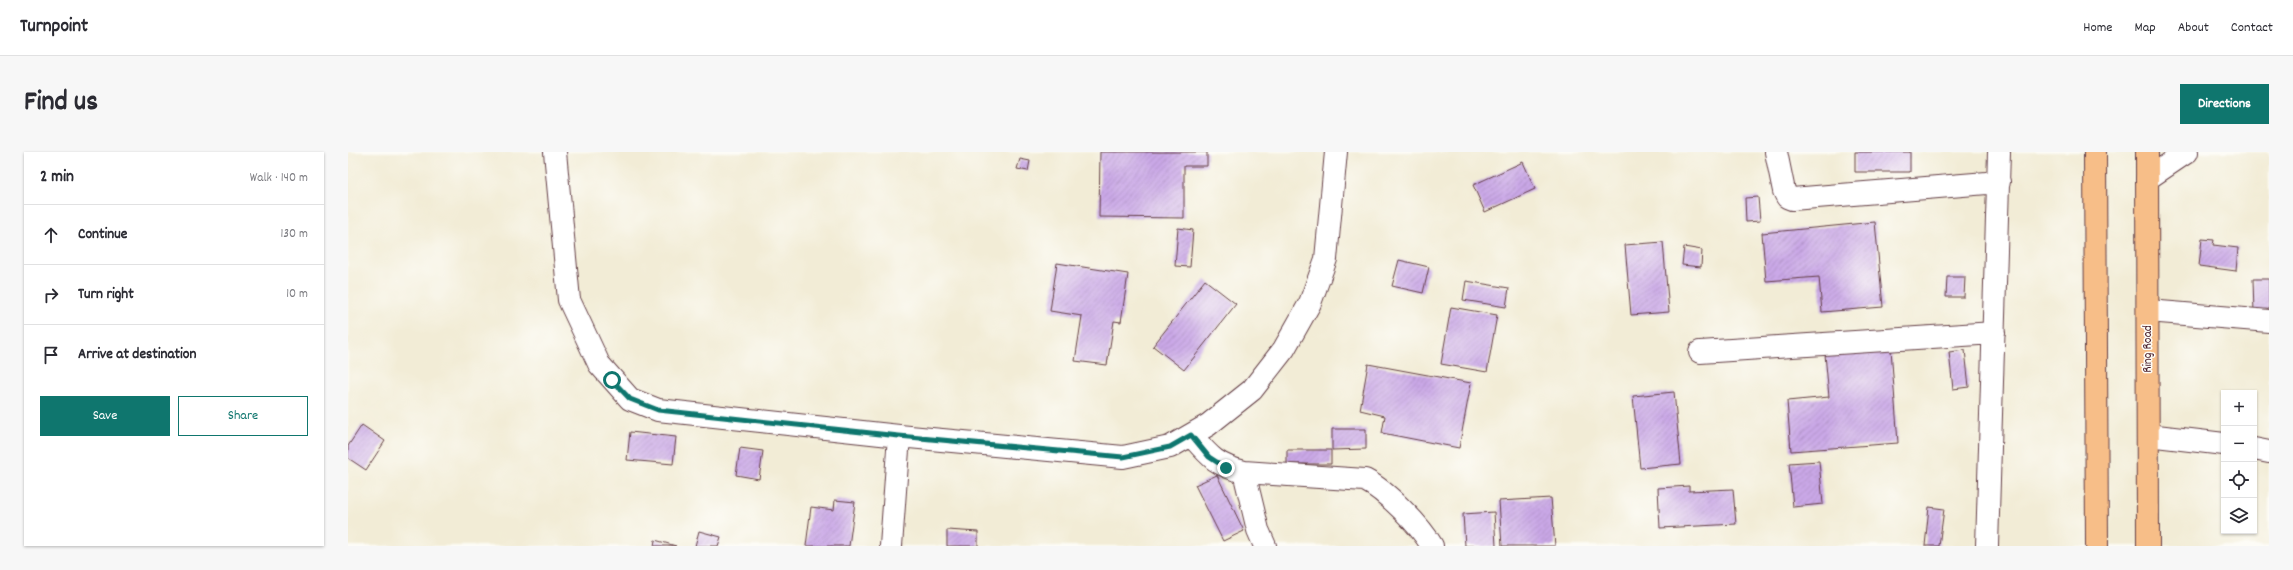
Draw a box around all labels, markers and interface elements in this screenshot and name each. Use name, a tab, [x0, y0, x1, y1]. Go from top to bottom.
text: Turnpoint	[20, 14, 88, 41]
text: Home	[2083, 18, 2112, 38]
text: Map	[2134, 18, 2156, 38]
text: About	[2178, 18, 2209, 38]
text: Contact	[2231, 18, 2273, 38]
text: Find us	[24, 84, 98, 124]
button: Directions	[2180, 84, 2269, 124]
text: 2 min	[40, 166, 74, 190]
text: Walk · 140 m	[250, 169, 308, 188]
icon: ahead	[40, 224, 62, 246]
text: Continue	[78, 224, 127, 246]
text: 130 m	[280, 225, 308, 244]
icon: right	[40, 284, 62, 306]
text: Turn right	[78, 284, 134, 306]
text: 10 m	[286, 285, 308, 304]
street label: Ring Road	[2139, 325, 2158, 373]
icon: arrive	[40, 344, 62, 366]
text: Arrive at destination	[78, 344, 196, 366]
route start	[603, 371, 621, 389]
map controls	[2221, 390, 2257, 534]
button: +	[2221, 390, 2257, 426]
button: Save	[40, 396, 170, 436]
button: Share	[178, 396, 308, 436]
button: −	[2221, 426, 2257, 462]
route end	[1217, 459, 1235, 477]
button: locate	[2221, 462, 2257, 498]
button: layers	[2221, 498, 2257, 534]

